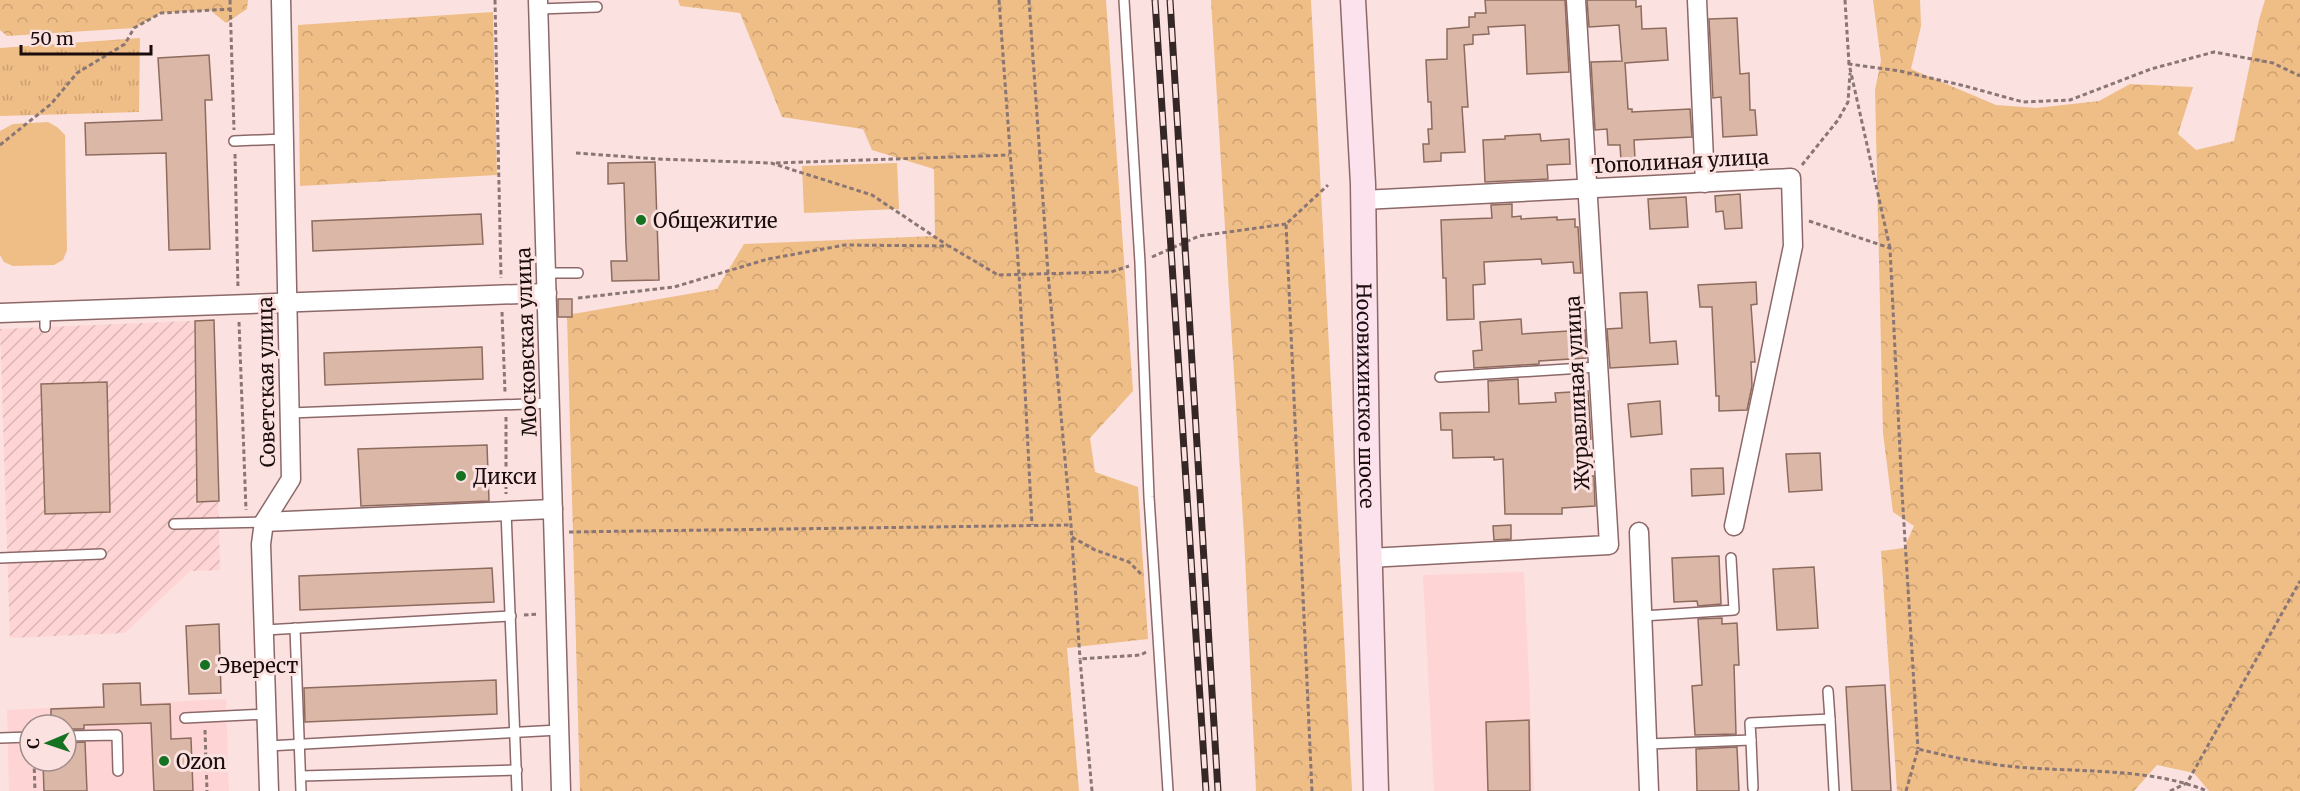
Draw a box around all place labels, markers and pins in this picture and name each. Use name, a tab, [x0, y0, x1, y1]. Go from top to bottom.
place label: Общежитие	[653, 208, 778, 233]
marker: Общежитие	[634, 213, 648, 227]
place label: Дикси	[473, 464, 537, 489]
marker: Дикси	[454, 469, 468, 483]
place label: Эверест	[217, 653, 298, 678]
marker: Эверест	[198, 658, 212, 672]
place label: Ozon	[176, 749, 226, 774]
marker: Ozon	[157, 754, 171, 768]

